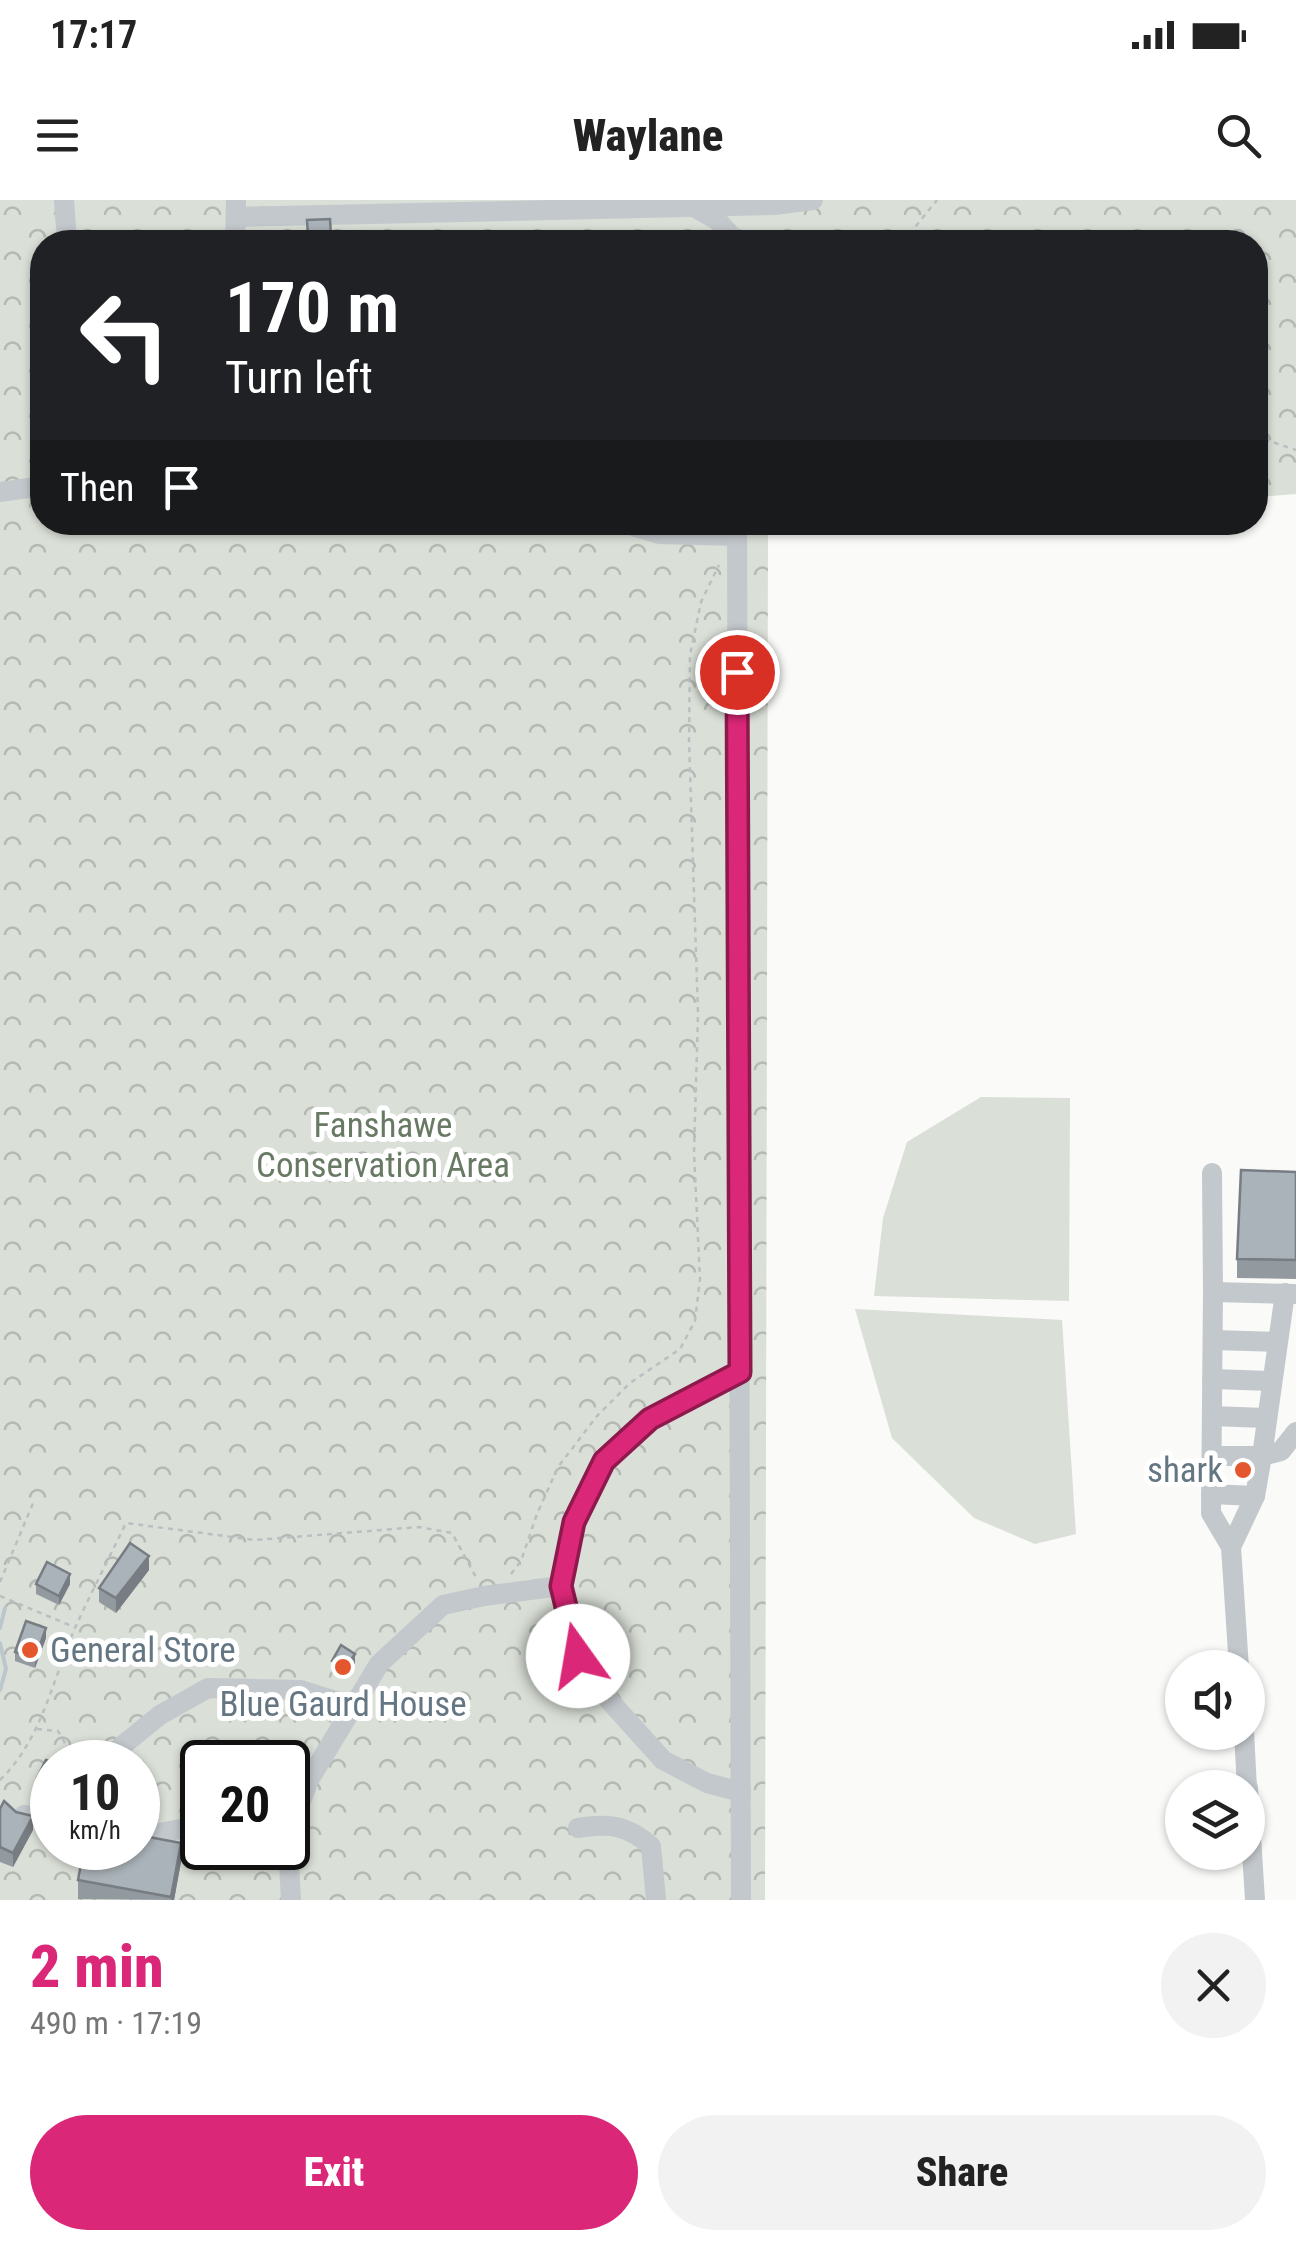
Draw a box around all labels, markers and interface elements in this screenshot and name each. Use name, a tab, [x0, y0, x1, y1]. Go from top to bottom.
text: 17:17	[50, 13, 137, 57]
icon: menu	[30, 108, 85, 163]
icon: search	[1211, 108, 1266, 163]
text: Waylane	[573, 109, 723, 162]
text: 170 m	[225, 267, 399, 349]
icon: left	[60, 270, 190, 400]
text: Turn left	[225, 351, 373, 404]
icon: arrive	[154, 460, 209, 515]
text: Then	[60, 466, 134, 510]
pin	[695, 630, 780, 715]
icon: arrive	[710, 645, 765, 700]
park label: Fanshawe Conservation Area	[256, 1105, 510, 1186]
place label: shark	[1147, 1450, 1223, 1491]
marker: shark	[1232, 1459, 1254, 1481]
position arrow	[526, 1604, 630, 1708]
place label: General Store	[50, 1630, 236, 1671]
marker: General Store	[19, 1639, 41, 1661]
map controls	[1165, 1650, 1265, 1870]
button: sound	[1165, 1650, 1265, 1750]
marker: Blue Gaurd House	[332, 1656, 354, 1678]
place label: Blue Gaurd House	[219, 1684, 467, 1725]
speed limit sign: 20	[180, 1740, 310, 1870]
text: 10	[70, 1764, 120, 1822]
button: layers	[1165, 1770, 1265, 1870]
text: km/h	[69, 1816, 121, 1845]
text: 2 min	[30, 1931, 164, 2002]
button: close	[1161, 1933, 1266, 2038]
text: 490 m · 17:19	[30, 2004, 202, 2042]
button: Exit	[30, 2115, 638, 2230]
button: Share	[658, 2115, 1266, 2230]

